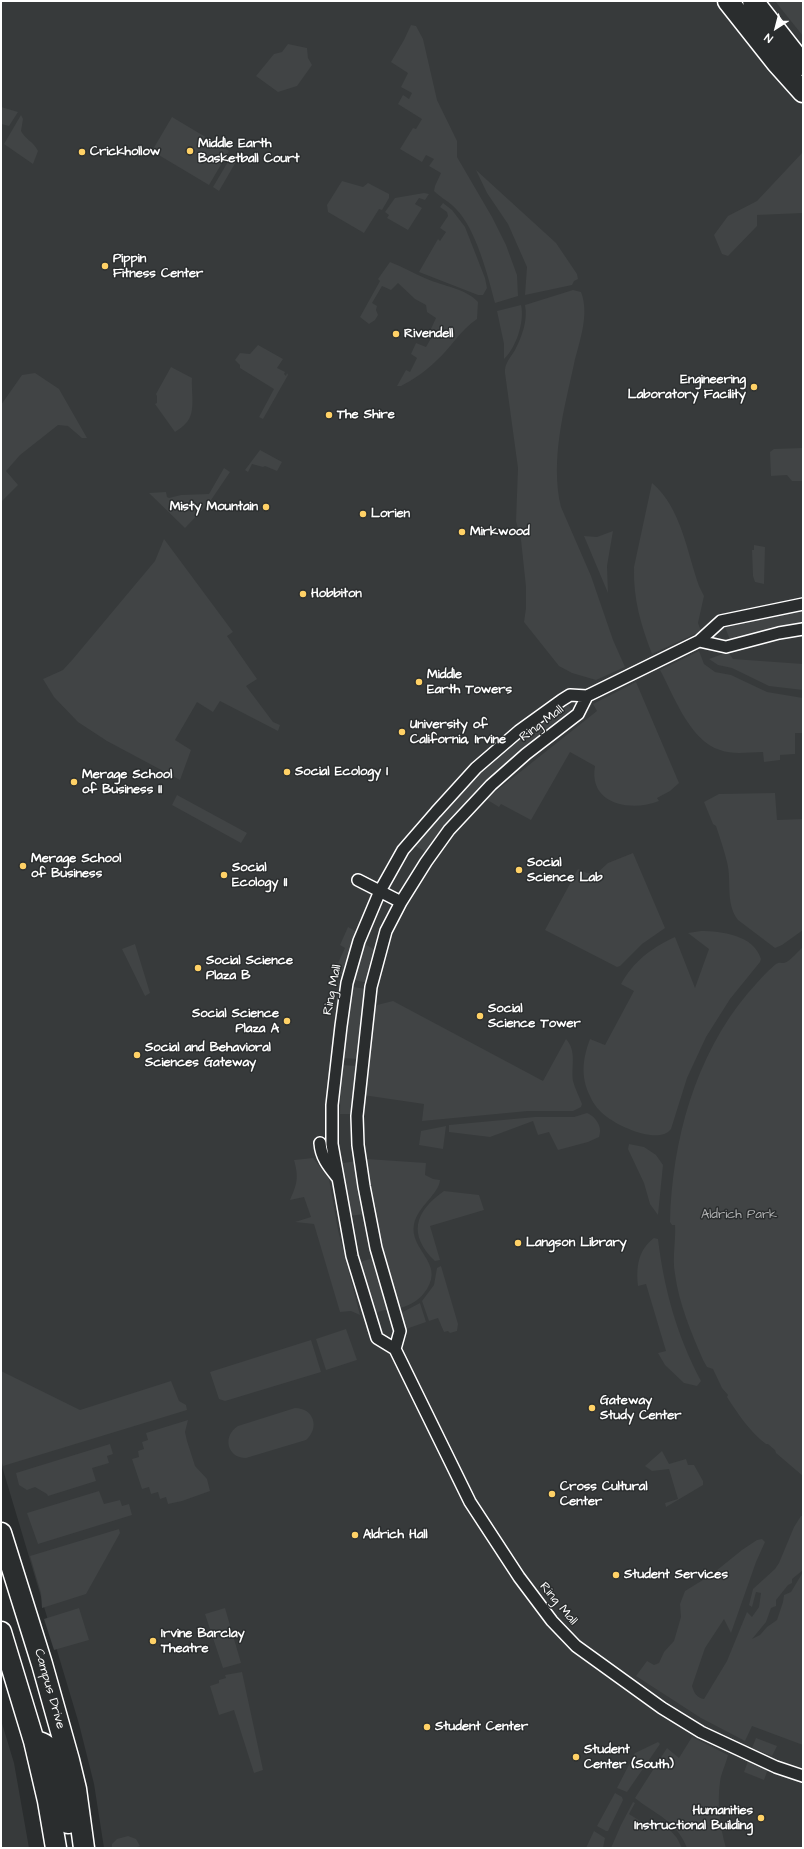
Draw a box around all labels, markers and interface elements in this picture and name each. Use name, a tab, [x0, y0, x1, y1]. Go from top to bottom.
north arrow	[756, 8, 796, 48]
text: N	[761, 30, 776, 46]
place label: Middle Earth Basketball Court	[198, 136, 299, 167]
place label: Crickhollow	[90, 144, 160, 160]
marker: Middle Earth Basketball Court	[185, 146, 195, 156]
marker: Crickhollow	[77, 147, 87, 157]
place label: Pippin Fitness Center	[113, 251, 203, 282]
marker: Pippin Fitness Center	[100, 261, 110, 271]
place label: Rivendell	[404, 326, 453, 342]
marker: Rivendell	[391, 329, 401, 339]
place label: Engineering Laboratory Facility	[628, 372, 746, 403]
marker: Engineering Laboratory Facility	[749, 382, 759, 392]
place label: The Shire	[337, 407, 395, 423]
marker: The Shire	[324, 410, 334, 420]
place label: Misty Mountain	[170, 499, 258, 515]
marker: Misty Mountain	[261, 502, 271, 512]
place label: Lorien	[371, 506, 410, 522]
marker: Lorien	[358, 509, 368, 519]
place label: Mirkwood	[470, 524, 530, 540]
marker: Mirkwood	[457, 527, 467, 537]
place label: Hobbiton	[311, 586, 362, 602]
marker: Hobbiton	[298, 589, 308, 599]
place label: Middle Earth Towers	[427, 667, 512, 698]
marker: Middle Earth Towers	[414, 677, 424, 687]
street label: Ring Mall	[517, 702, 567, 746]
place label: University of California, Irvine	[410, 717, 506, 748]
marker: University of California, Irvine	[397, 727, 407, 737]
place label: Social Ecology I	[295, 764, 388, 780]
place label: Merage School of Business II	[82, 767, 172, 798]
marker: Social Ecology I	[282, 767, 292, 777]
marker: Merage School of Business II	[69, 777, 79, 787]
place label: Merage School of Business	[31, 851, 121, 882]
place label: Social Science Lab	[527, 855, 602, 886]
place label: Social Ecology II	[232, 860, 288, 891]
marker: Merage School of Business	[18, 861, 28, 871]
marker: Social Science Lab	[514, 865, 524, 875]
marker: Social Ecology II	[219, 870, 229, 880]
place label: Social Science Plaza B	[206, 953, 293, 984]
marker: Social Science Plaza B	[193, 963, 203, 973]
street label: Ring Mall	[320, 963, 346, 1017]
place label: Social Science Tower	[488, 1001, 581, 1032]
place label: Social Science Plaza A	[192, 1006, 279, 1037]
marker: Social Science Tower	[475, 1011, 485, 1021]
marker: Social Science Plaza A	[282, 1016, 292, 1026]
place label: Social and Behavioral Sciences Gateway	[145, 1040, 271, 1071]
marker: Social and Behavioral Sciences Gateway	[132, 1050, 142, 1060]
park label: Aldrich Park	[701, 1207, 777, 1223]
place label: Langson Library	[526, 1235, 627, 1251]
marker: Langson Library	[513, 1238, 523, 1248]
place label: Gateway Study Center	[600, 1393, 681, 1424]
marker: Gateway Study Center	[587, 1403, 597, 1413]
place label: Cross Cultural Center	[560, 1479, 647, 1510]
marker: Cross Cultural Center	[547, 1489, 557, 1499]
place label: Aldrich Hall	[363, 1527, 428, 1543]
marker: Aldrich Hall	[350, 1530, 360, 1540]
place label: Student Services	[624, 1567, 728, 1583]
marker: Student Services	[611, 1570, 621, 1580]
street label: Ring Mall	[536, 1579, 580, 1629]
place label: Irvine Barclay Theatre	[161, 1626, 245, 1657]
marker: Irvine Barclay Theatre	[148, 1636, 158, 1646]
street label: Campus Drive	[30, 1647, 68, 1731]
place label: Student Center	[435, 1719, 528, 1735]
marker: Student Center	[422, 1722, 432, 1732]
place label: Student Center (South)	[584, 1742, 674, 1773]
marker: Student Center (South)	[571, 1752, 581, 1762]
place label: Humanities Instructional Building	[634, 1803, 753, 1834]
marker: Humanities Instructional Building	[756, 1813, 766, 1823]

